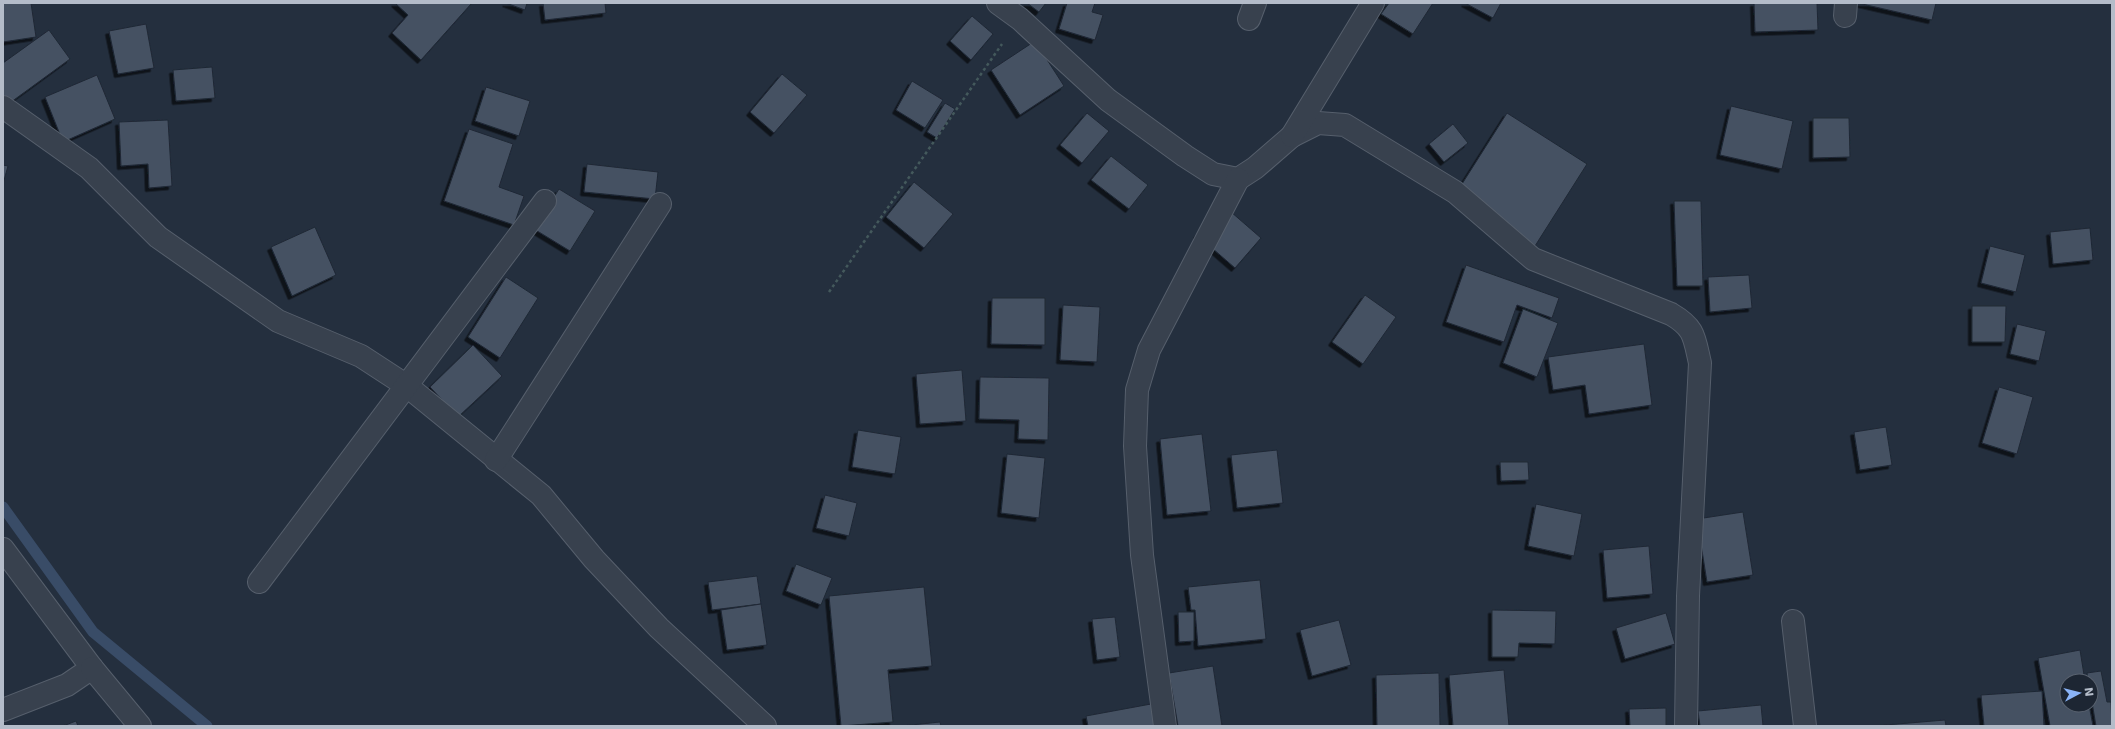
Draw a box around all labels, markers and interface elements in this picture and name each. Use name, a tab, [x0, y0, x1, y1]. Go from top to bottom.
north arrow	[2059, 673, 2099, 713]
text: N	[2081, 686, 2095, 697]

